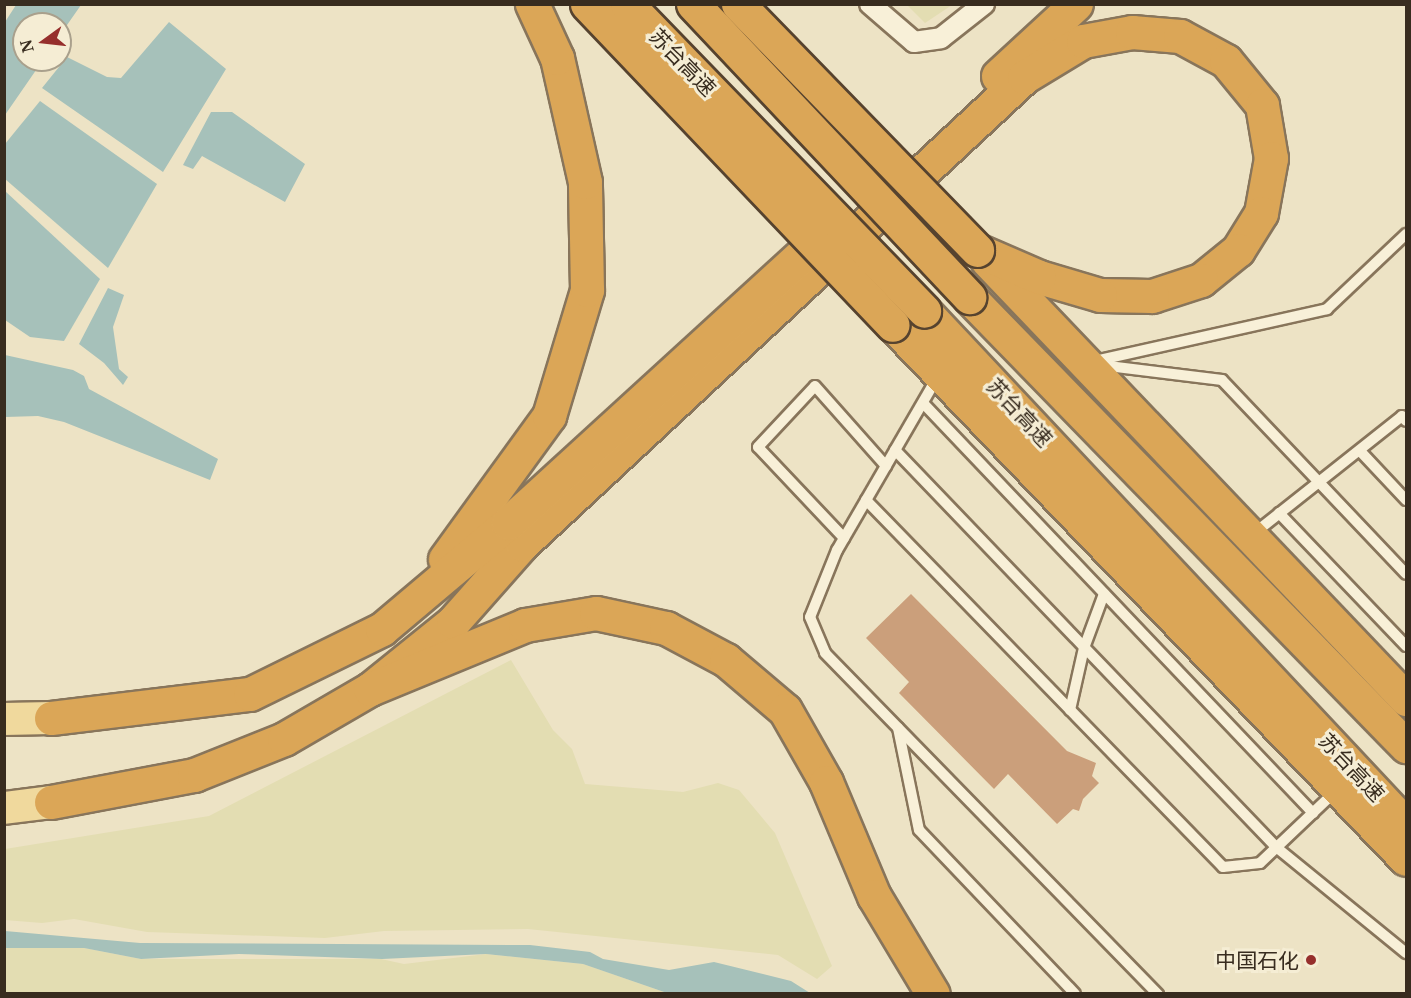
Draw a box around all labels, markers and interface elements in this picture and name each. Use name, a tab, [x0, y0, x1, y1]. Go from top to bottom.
north arrow	[12, 12, 72, 72]
street label: 苏台高速	[645, 23, 721, 101]
text: N	[14, 37, 39, 55]
street label: 苏台高速	[982, 373, 1058, 451]
street label: 苏台高速	[1314, 728, 1390, 806]
place label: 中国石化	[1215, 947, 1299, 973]
marker: 中国石化	[1304, 953, 1318, 967]

